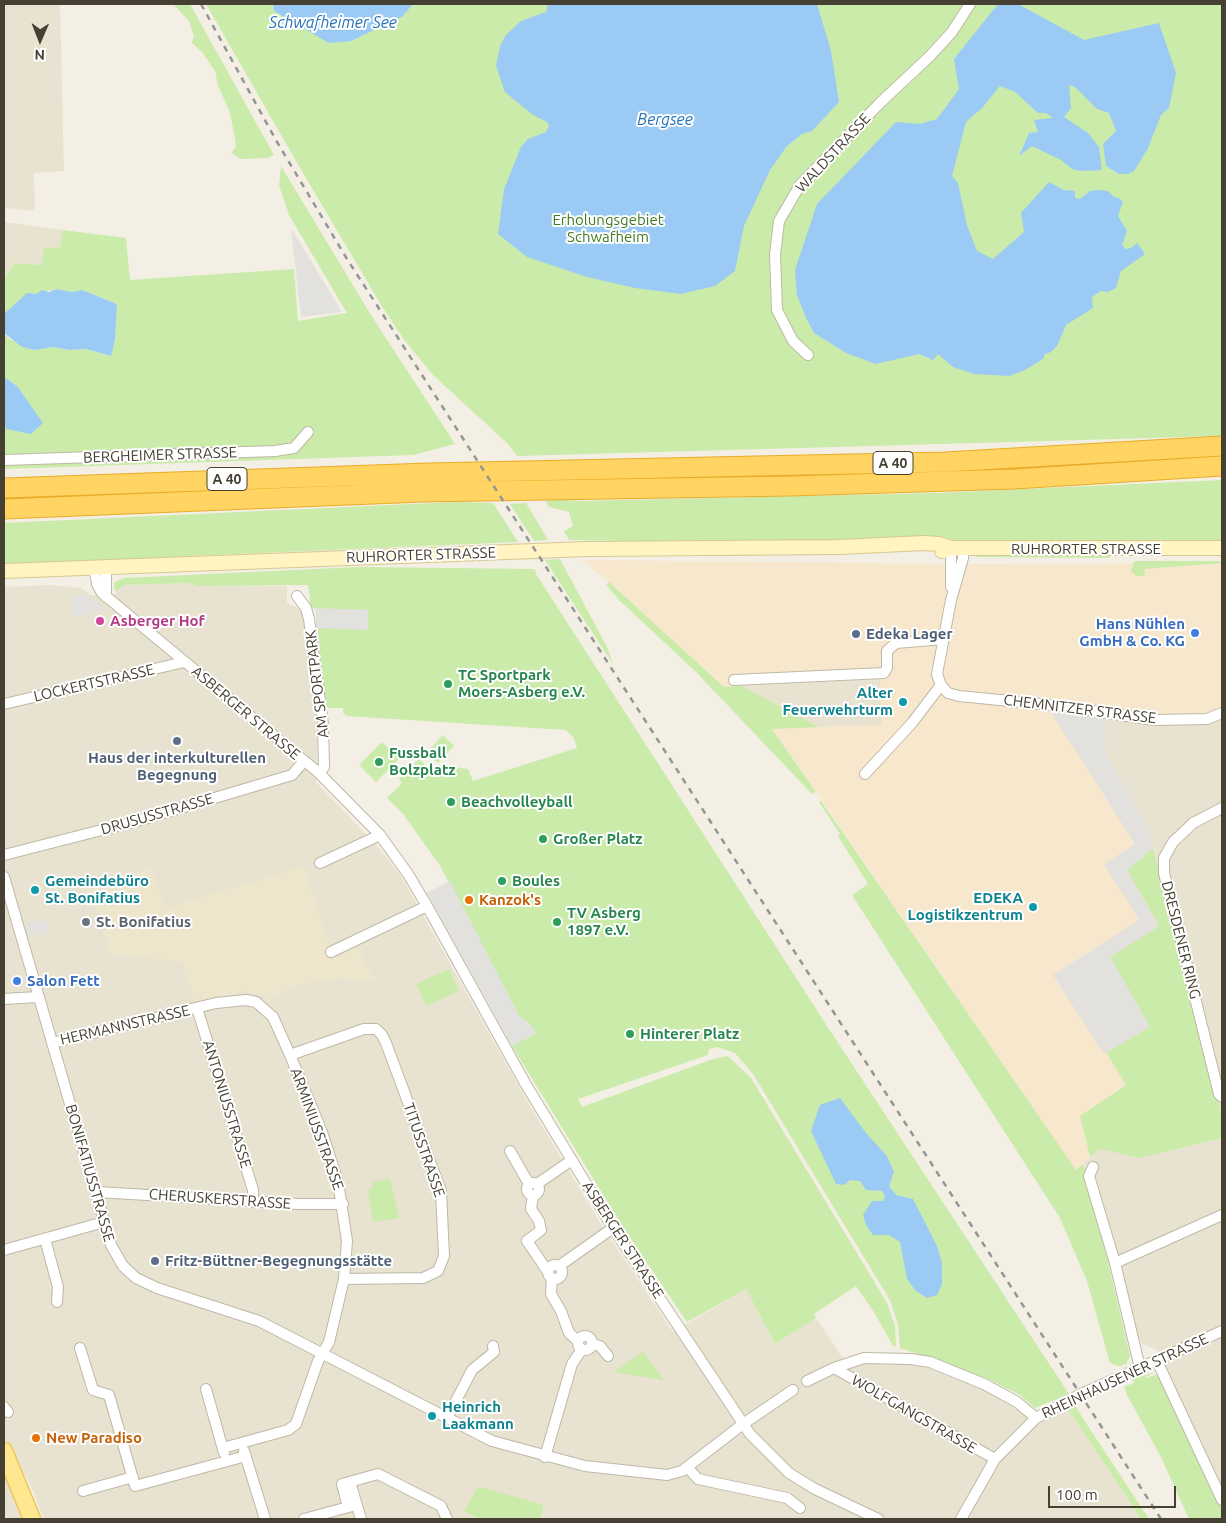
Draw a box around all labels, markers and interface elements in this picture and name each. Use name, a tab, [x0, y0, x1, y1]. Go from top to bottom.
water label: Schwafheimer See	[269, 13, 397, 33]
north arrow	[15, 15, 65, 65]
text: N	[34, 47, 45, 63]
water label: Bergsee	[637, 110, 693, 130]
street label: WALDSTRASSE	[792, 110, 874, 196]
park label: Erholungsgebiet Schwafheim	[552, 211, 664, 246]
street label: BERGHEIMER STRASSE	[83, 443, 237, 467]
road number: A 40	[873, 452, 913, 474]
road number: A 40	[207, 468, 247, 490]
street label: RUHRORTER STRASSE	[1011, 540, 1161, 558]
street label: RUHRORTER STRASSE	[346, 543, 496, 567]
place label: Asberger Hof	[110, 612, 205, 630]
marker: Asberger Hof	[94, 615, 106, 627]
place label: Hans Nühlen GmbH & Co. KG	[1079, 615, 1185, 650]
place label: Edeka Lager	[866, 625, 953, 643]
marker: Hans Nühlen GmbH & Co. KG	[1189, 627, 1201, 639]
marker: Edeka Lager	[850, 628, 862, 640]
street label: AM SPORTPARK	[301, 629, 333, 739]
street label: LOCKERTSTRASSE	[32, 660, 156, 706]
street label: ASBERGER STRASSE	[188, 662, 304, 764]
place label: TC Sportpark Moers-Asberg e.V.	[458, 666, 585, 701]
marker: TC Sportpark Moers-Asberg e.V.	[442, 678, 454, 690]
place label: Alter Feuerwehrturm	[783, 684, 893, 719]
street label: CHEMNITZER STRASSE	[1003, 691, 1157, 727]
marker: Alter Feuerwehrturm	[897, 696, 909, 708]
marker: Haus der interkulturellen Begegnung	[171, 735, 183, 747]
place label: Fussball Bolzplatz	[389, 744, 456, 779]
place label: Haus der interkulturellen Begegnung	[88, 749, 266, 784]
marker: Fussball Bolzplatz	[373, 756, 385, 768]
street label: DRUSUSSTRASSE	[99, 789, 215, 839]
place label: Beachvolleyball	[461, 793, 572, 811]
marker: Beachvolleyball	[445, 796, 457, 808]
place label: Großer Platz	[553, 830, 643, 848]
marker: Großer Platz	[537, 833, 549, 845]
place label: Gemeindebüro St. Bonifatius	[45, 872, 149, 907]
place label: Boules	[512, 872, 560, 890]
marker: Boules	[496, 875, 508, 887]
street label: DRESDENER RING	[1158, 879, 1204, 1001]
marker: Gemeindebüro St. Bonifatius	[29, 884, 41, 896]
place label: EDEKA Logistikzentrum	[908, 889, 1023, 924]
place label: Kanzok's	[479, 891, 541, 909]
marker: Kanzok's	[463, 894, 475, 906]
marker: EDEKA Logistikzentrum	[1027, 901, 1039, 913]
place label: TV Asberg 1897 e.V.	[567, 904, 641, 939]
place label: St. Bonifatius	[96, 913, 191, 931]
marker: St. Bonifatius	[80, 916, 92, 928]
marker: TV Asberg 1897 e.V.	[551, 916, 563, 928]
place label: Salon Fett	[27, 972, 100, 990]
marker: Salon Fett	[11, 975, 23, 987]
street label: HERMANNSTRASSE	[58, 1001, 192, 1049]
place label: Hinterer Platz	[640, 1025, 739, 1043]
marker: Hinterer Platz	[624, 1028, 636, 1040]
street label: ANTONIUSSTRASSE	[199, 1038, 255, 1170]
street label: ARMINIUSSTRASSE	[287, 1065, 347, 1193]
street label: TITUSSTRASSE	[399, 1100, 449, 1200]
street label: BONIFATIUSSTRASSE	[62, 1102, 118, 1244]
street label: ASBERGER STRASSE	[578, 1178, 668, 1302]
street label: CHERUSKERSTRASSE	[148, 1185, 292, 1213]
place label: Fritz-Büttner-Begegnungsstätte	[165, 1252, 392, 1270]
marker: Fritz-Büttner-Begegnungsstätte	[149, 1255, 161, 1267]
street label: RHEINHAUSENER STRASSE	[1039, 1329, 1211, 1423]
street label: WOLFGANGSTRASSE	[848, 1371, 980, 1457]
place label: Heinrich Laakmann	[442, 1398, 514, 1433]
marker: Heinrich Laakmann	[426, 1410, 438, 1422]
place label: New Paradiso	[46, 1429, 142, 1447]
marker: New Paradiso	[30, 1432, 42, 1444]
scale bar	[1051, 1476, 1178, 1508]
text: 100 m	[1056, 1486, 1098, 1503]

